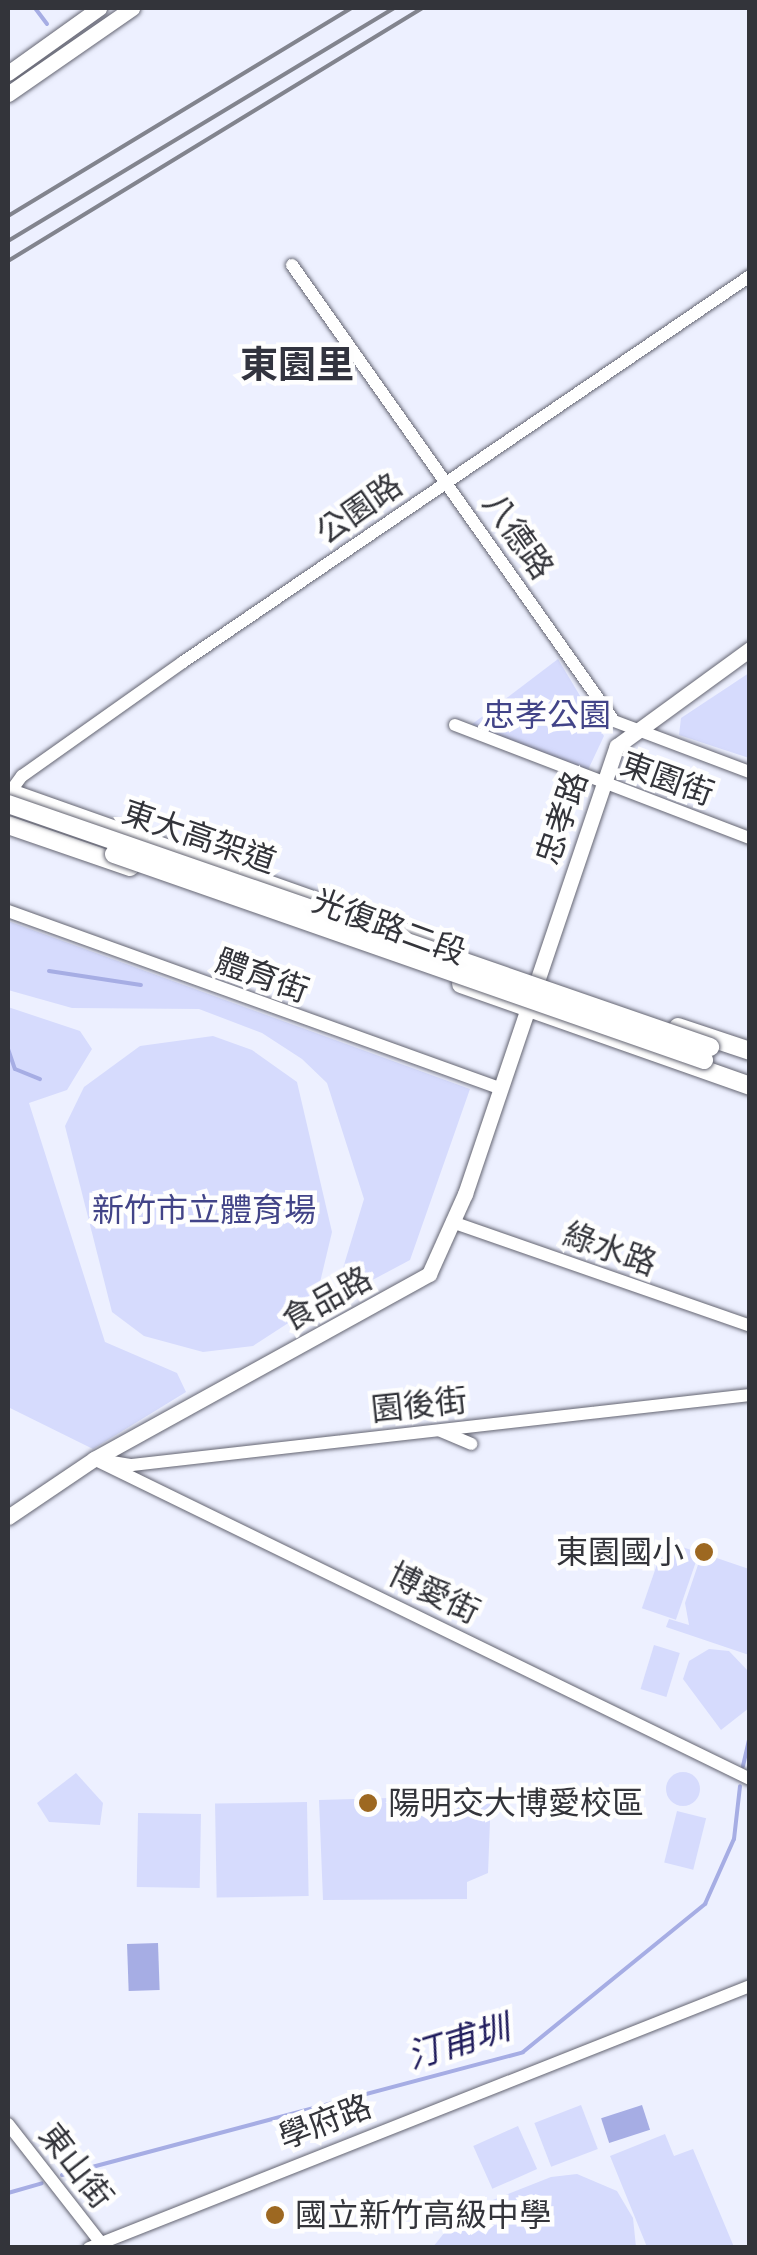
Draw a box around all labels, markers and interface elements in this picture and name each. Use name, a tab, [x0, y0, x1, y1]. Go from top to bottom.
district label: 東園里	[240, 342, 354, 388]
street label: 公園路	[309, 466, 409, 552]
street label: 八德路	[475, 486, 561, 586]
park label: 忠孝公園	[483, 696, 611, 734]
street label: 東園街	[615, 745, 719, 813]
street label: 忠孝路	[528, 766, 596, 870]
street label: 東大高架道	[117, 793, 281, 881]
street label: 光復路二段	[307, 882, 471, 972]
street label: 體育街	[210, 942, 314, 1010]
park label: 新竹市立體育場	[92, 1191, 316, 1229]
street label: 綠水路	[558, 1215, 662, 1283]
street label: 食品路	[276, 1259, 378, 1339]
street label: 園後街	[369, 1381, 469, 1429]
place label: 東園國小	[556, 1533, 684, 1571]
marker: 東園國小	[693, 1541, 715, 1563]
street label: 博愛街	[382, 1555, 486, 1631]
place label: 陽明交大博愛校區	[388, 1784, 644, 1822]
marker: 陽明交大博愛校區	[357, 1792, 379, 1814]
water label: 汀甫圳	[402, 2006, 514, 2076]
street label: 學府路	[273, 2087, 377, 2157]
street label: 東山街	[31, 2116, 121, 2216]
place label: 國立新竹高級中學	[295, 2196, 551, 2234]
marker: 國立新竹高級中學	[264, 2204, 286, 2226]

